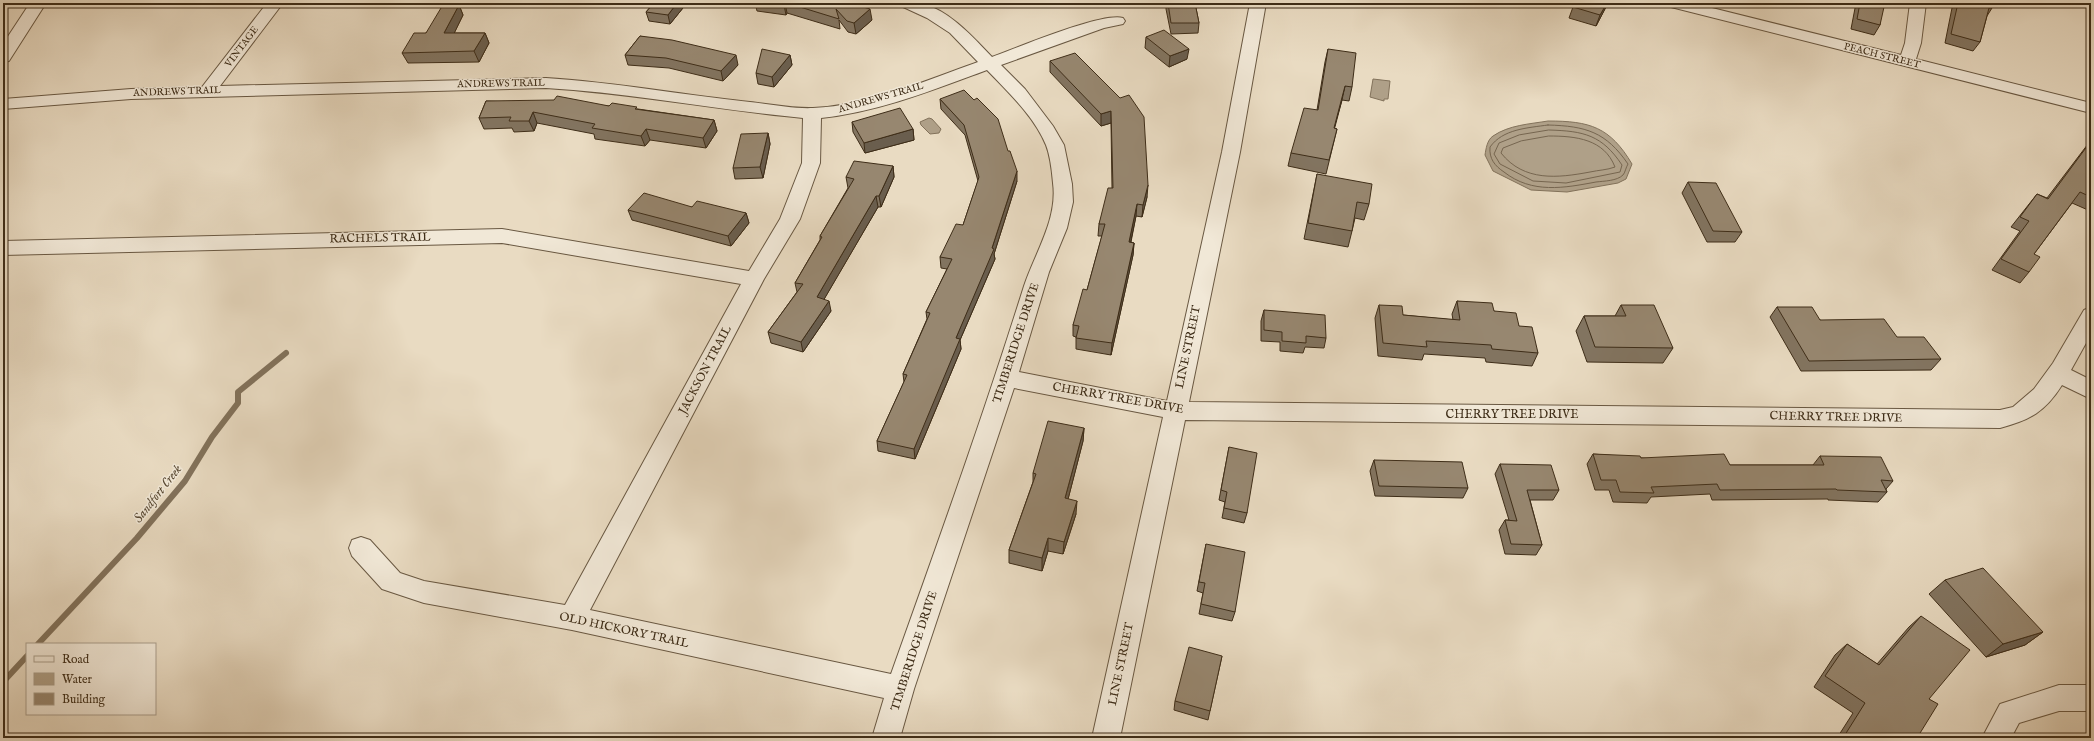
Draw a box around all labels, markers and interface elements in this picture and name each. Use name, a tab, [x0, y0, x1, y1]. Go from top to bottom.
street label: VINTAGE	[222, 24, 262, 71]
street label: PEACH STREET	[1842, 40, 1922, 72]
street label: ANDREWS TRAIL	[456, 77, 546, 91]
street label: ANDREWS TRAIL	[836, 79, 926, 117]
street label: ANDREWS TRAIL	[132, 84, 222, 100]
street label: RACHELS TRAIL	[329, 230, 431, 246]
street label: TIMBERIDGE DRIVE	[989, 281, 1043, 405]
street label: LINE STREET	[1172, 304, 1204, 390]
street label: JACKSON TRAIL	[674, 323, 736, 419]
street label: CHERRY TREE DRIVE	[1051, 379, 1185, 417]
street label: CHERRY TREE DRIVE	[1446, 407, 1578, 422]
street label: CHERRY TREE DRIVE	[1769, 408, 1903, 426]
water label: Sandfort Creek	[130, 461, 186, 527]
street label: TIMBERIDGE DRIVE	[887, 589, 941, 713]
street label: OLD HICKORY TRAIL	[558, 609, 691, 651]
street label: LINE STREET	[1105, 621, 1137, 707]
legend	[26, 643, 156, 715]
text: Road	[62, 652, 90, 667]
text: Water	[62, 672, 93, 687]
text: Building	[62, 692, 106, 707]

